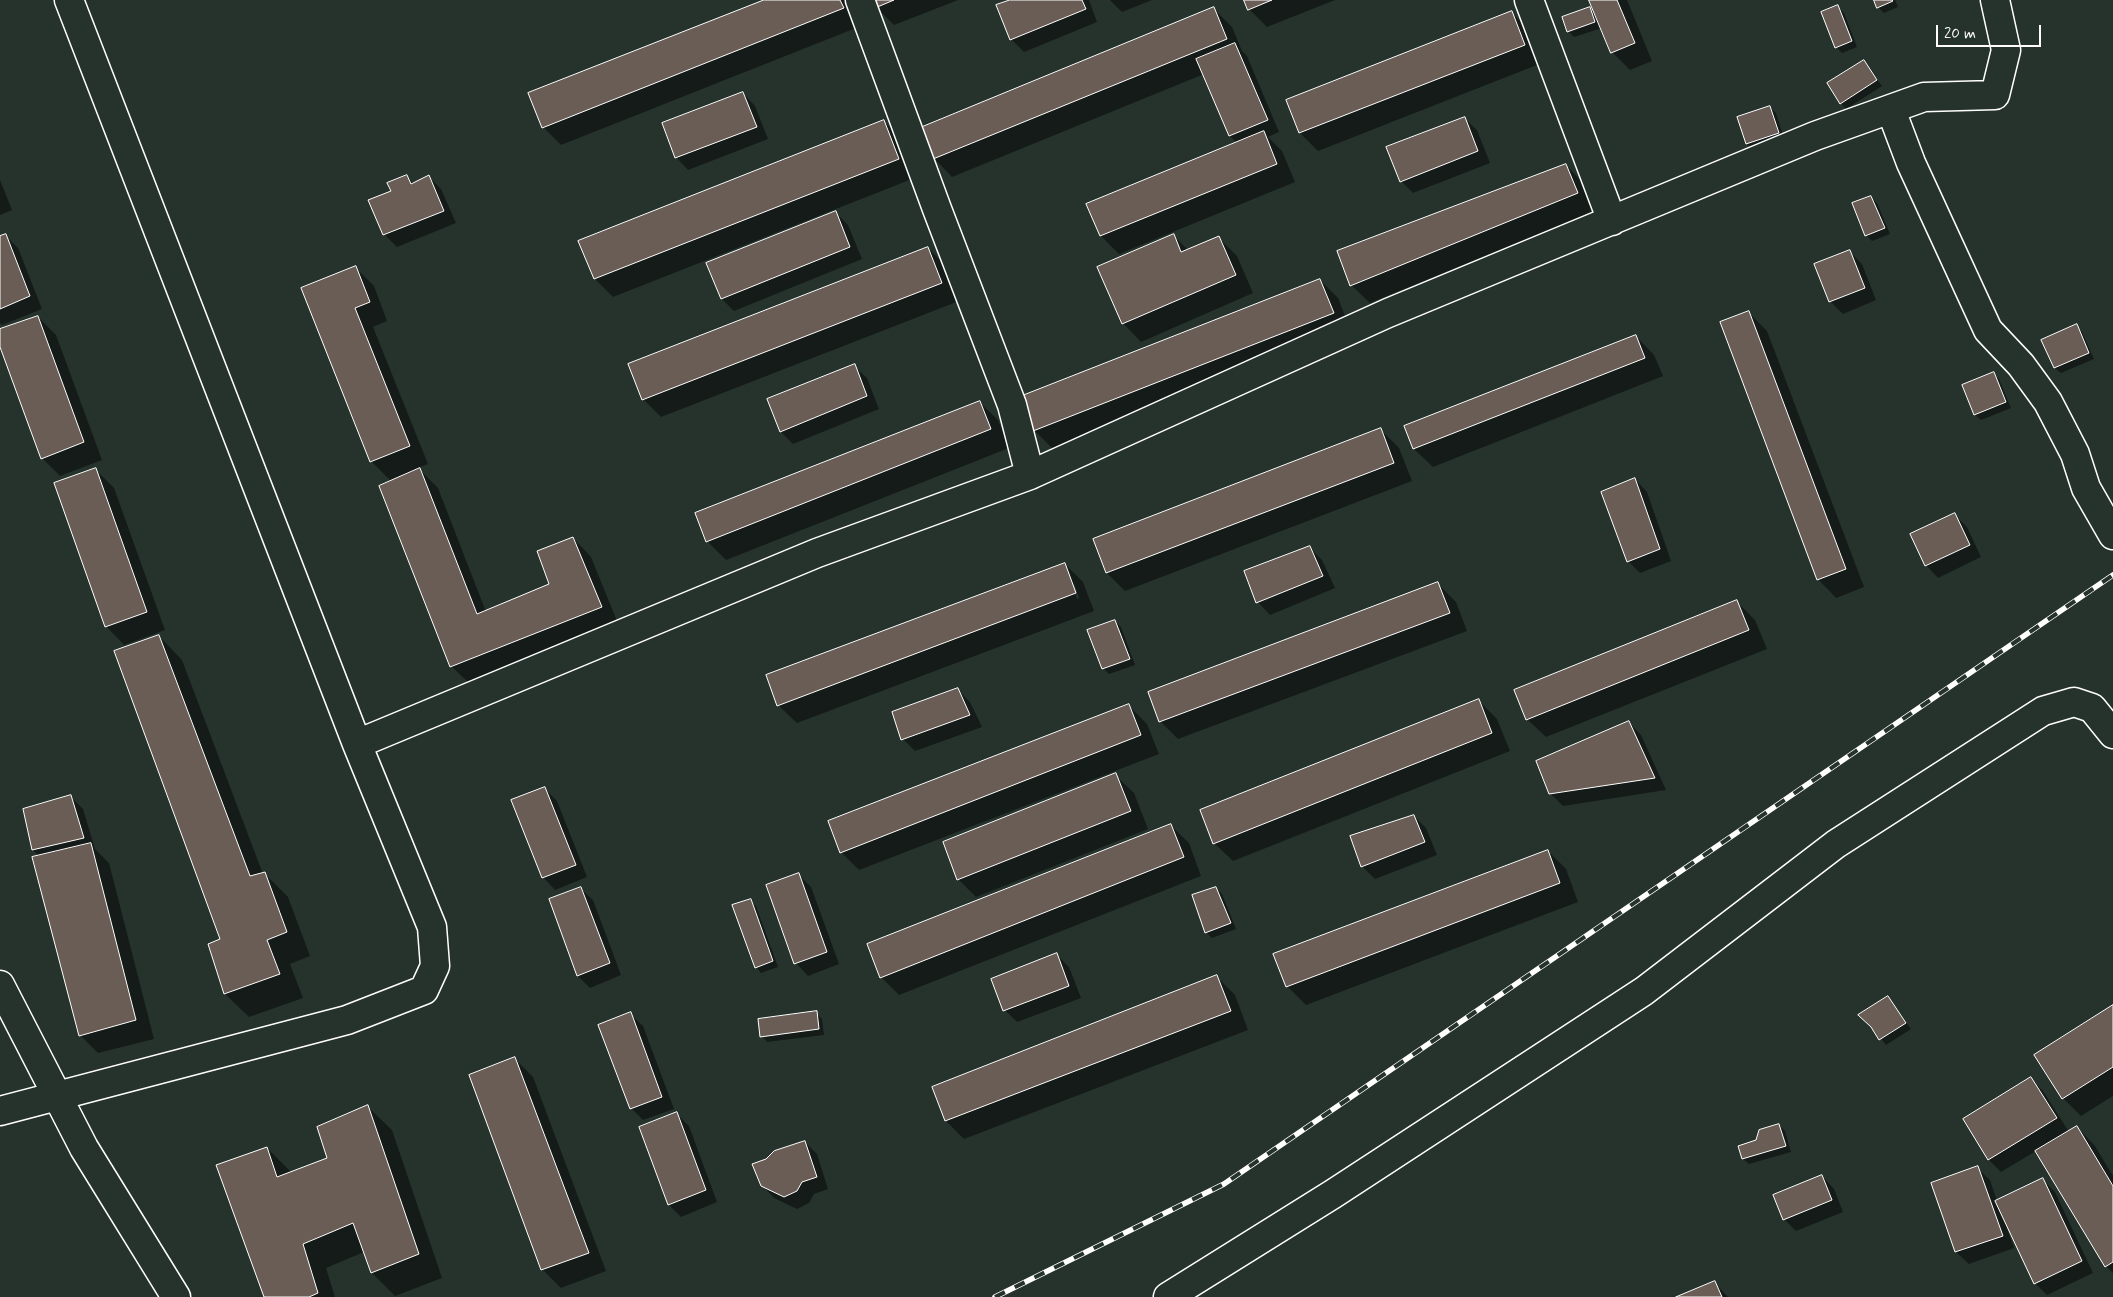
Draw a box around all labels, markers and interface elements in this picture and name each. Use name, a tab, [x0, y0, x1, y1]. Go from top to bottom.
scale bar	[1938, 15, 2043, 47]
text: 20 m	[1944, 24, 1976, 44]

